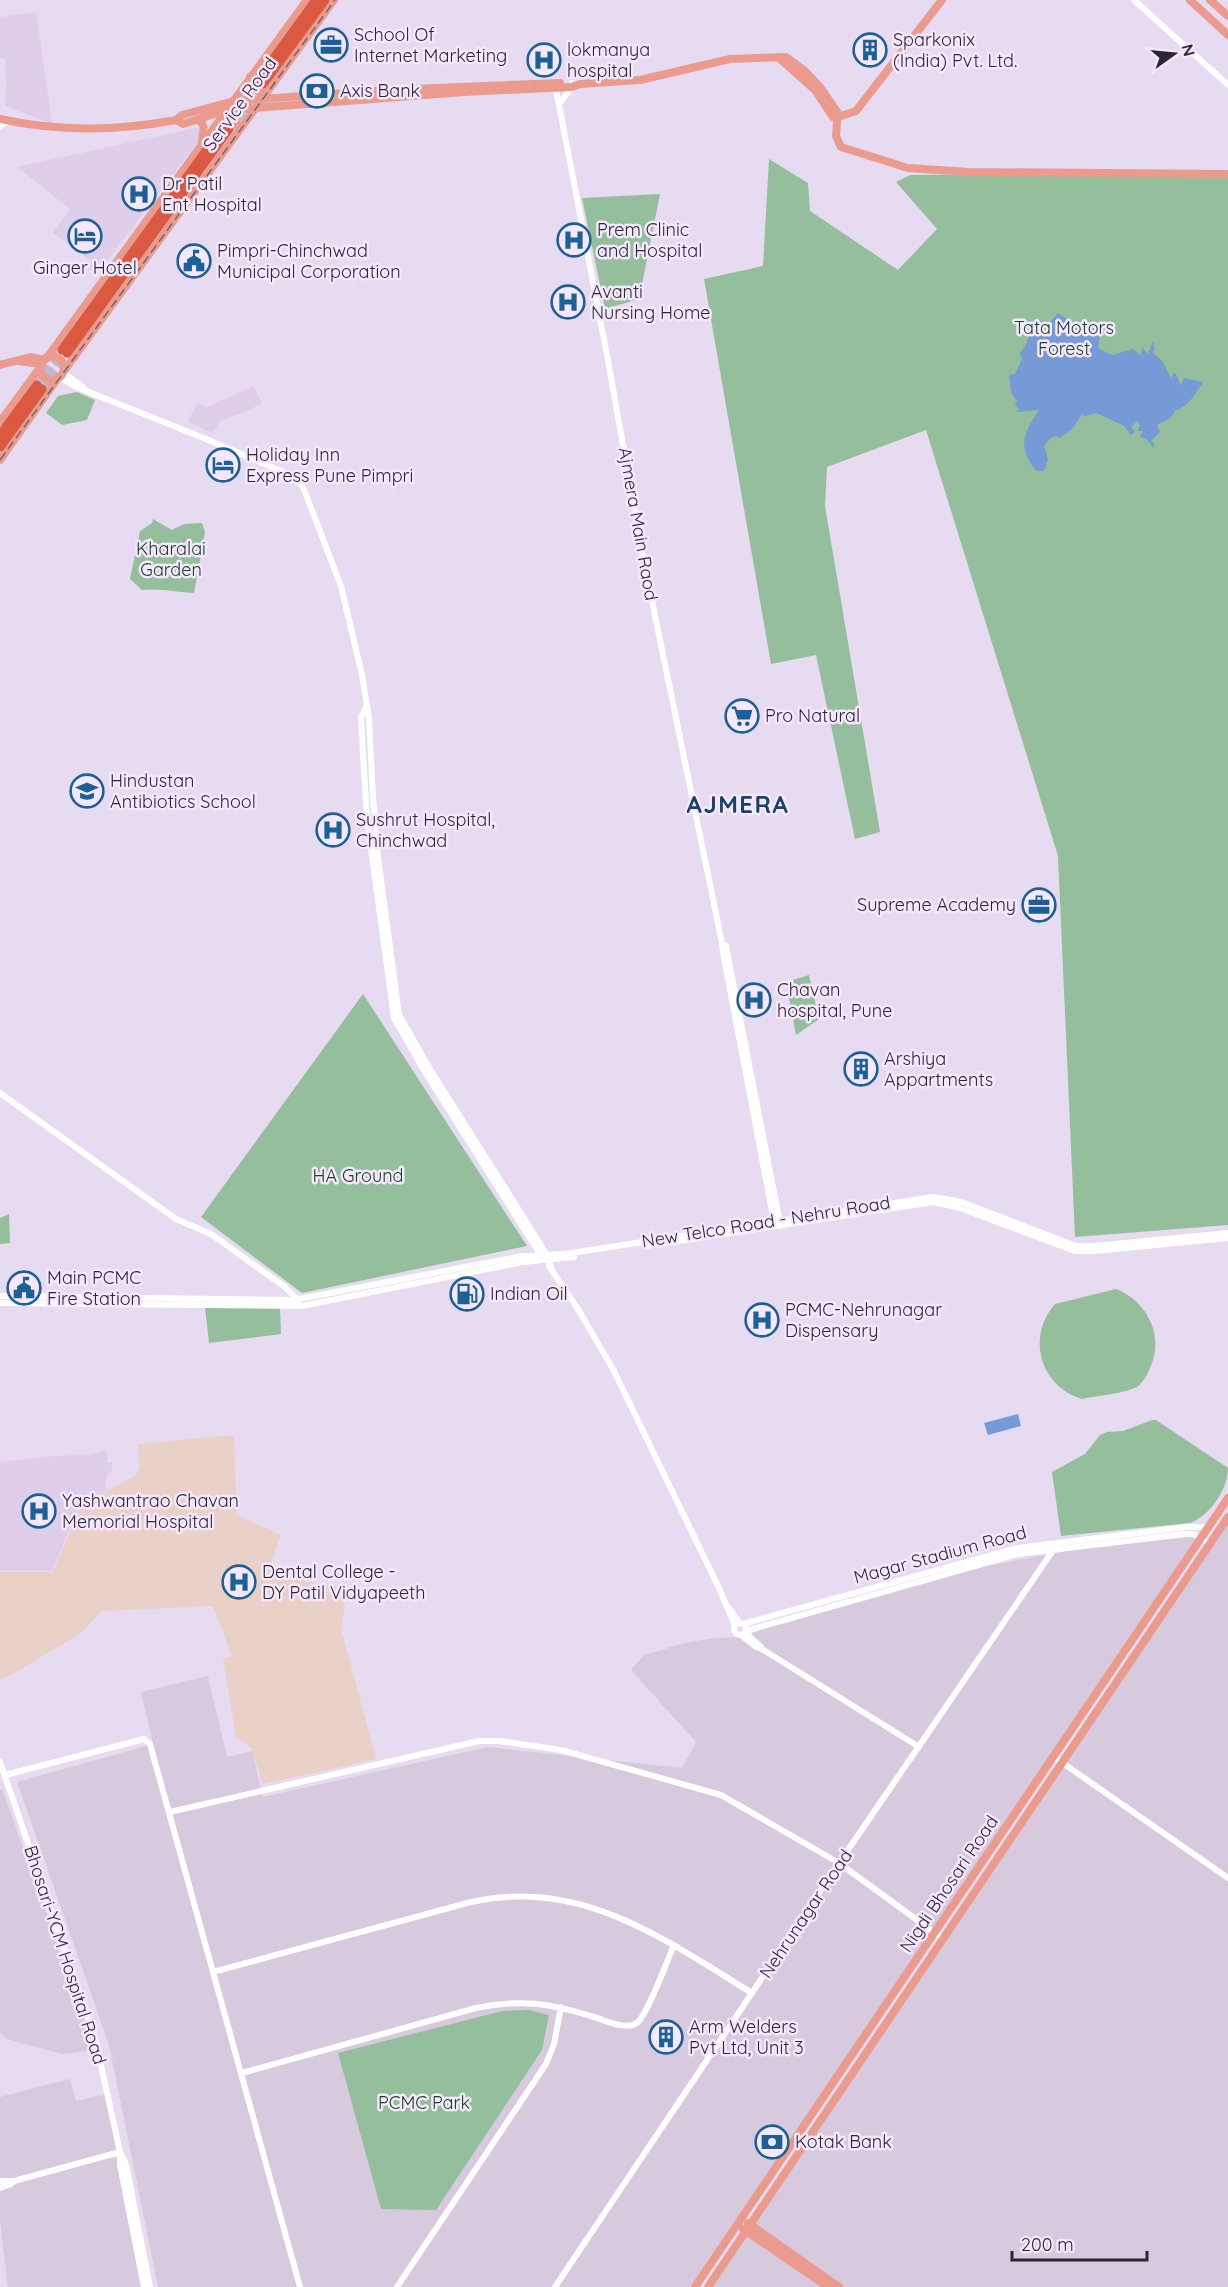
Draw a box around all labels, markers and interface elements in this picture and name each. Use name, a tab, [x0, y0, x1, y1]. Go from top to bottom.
place label: School Of Internet Marketing	[354, 23, 507, 67]
north arrow	[1144, 24, 1204, 84]
office icon: School Of Internet Marketing	[313, 27, 349, 63]
place label: Sparkonix (India) Pvt. Ltd.	[893, 28, 1017, 72]
building icon: Sparkonix (India) Pvt. Ltd.	[852, 32, 888, 68]
place label: lokmanya hospital	[567, 38, 650, 82]
hospital icon: lokmanya hospital	[526, 42, 562, 78]
text: N	[1177, 42, 1200, 58]
street label: Service Road	[198, 52, 281, 155]
bank icon: Axis Bank	[299, 73, 335, 109]
place label: Axis Bank	[340, 79, 420, 102]
place label: Dr Patil Ent Hospital	[162, 172, 262, 216]
hospital icon: Dr Patil Ent Hospital	[121, 176, 157, 212]
hotel icon: Ginger Hotel	[67, 218, 103, 254]
place label: Prem Clinic and Hospital	[597, 218, 702, 262]
hospital icon: Prem Clinic and Hospital	[556, 222, 592, 258]
place label: Pimpri-Chinchwad Municipal Corporation	[217, 239, 401, 283]
public building icon: Pimpri-Chinchwad Municipal Corporation	[176, 243, 212, 279]
place label: Ginger Hotel	[33, 256, 137, 279]
place label: Avanti Nursing Home	[591, 280, 711, 324]
hospital icon: Avanti Nursing Home	[550, 284, 586, 320]
park label: Tata Motors Forest	[1014, 316, 1114, 360]
place label: Holiday Inn Express Pune Pimpri	[246, 443, 413, 487]
street label: Ajmera Main Raod	[614, 445, 663, 602]
hotel icon: Holiday Inn Express Pune Pimpri	[205, 447, 241, 483]
park label: Kharalai Garden	[136, 537, 206, 581]
supermarket icon: Pro Natural	[724, 698, 760, 734]
place label: Pro Natural	[765, 704, 860, 727]
place label: Hindustan Antibiotics School	[110, 769, 256, 813]
school or university icon: Hindustan Antibiotics School	[69, 773, 105, 809]
district label: AJMERA	[687, 789, 789, 819]
place label: Sushrut Hospital, Chinchwad	[356, 808, 495, 852]
hospital icon: Sushrut Hospital, Chinchwad	[315, 812, 351, 848]
office icon: Supreme Academy	[1021, 887, 1057, 923]
place label: Supreme Academy	[857, 893, 1016, 916]
place label: Chavan hospital, Pune	[777, 978, 892, 1022]
hospital icon: Chavan hospital, Pune	[736, 982, 772, 1018]
place label: Arshiya Appartments	[884, 1047, 993, 1091]
building icon: Arshiya Appartments	[843, 1051, 879, 1087]
park label: HA Ground	[313, 1164, 404, 1187]
street label: New Telco Road - Nehru Road	[640, 1190, 892, 1253]
place label: Main PCMC Fire Station	[47, 1266, 141, 1310]
public building icon: Main PCMC Fire Station	[6, 1270, 42, 1306]
fuel station icon: Indian Oil	[449, 1276, 485, 1312]
place label: Indian Oil	[490, 1282, 568, 1305]
place label: PCMC-Nehrunagar Dispensary	[785, 1298, 942, 1342]
hospital icon: PCMC-Nehrunagar Dispensary	[744, 1302, 780, 1338]
place label: Yashwantrao Chavan Memorial Hospital	[62, 1489, 239, 1533]
hospital icon: Yashwantrao Chavan Memorial Hospital	[21, 1493, 57, 1529]
street label: Magar Stadium Road	[851, 1520, 1029, 1589]
place label: Dental College - DY Patil Vidyapeeth	[262, 1560, 425, 1604]
hospital icon: Dental College - DY Patil Vidyapeeth	[221, 1564, 257, 1600]
street label: Nigdi Bhosari Road	[894, 1811, 1003, 1957]
street label: Bhosari-YCM Hospital Road	[19, 1842, 112, 2067]
street label: Nehrunagar Road	[754, 1845, 857, 1983]
place label: Arm Welders Pvt Ltd, Unit 3	[689, 2015, 804, 2059]
building icon: Arm Welders Pvt Ltd, Unit 3	[648, 2019, 684, 2055]
park label: PCMC Park	[378, 2091, 470, 2114]
bank icon: Kotak Bank	[754, 2124, 790, 2160]
place label: Kotak Bank	[795, 2130, 892, 2153]
scale bar	[1012, 2224, 1147, 2262]
text: 200 m	[1021, 2233, 1074, 2256]

